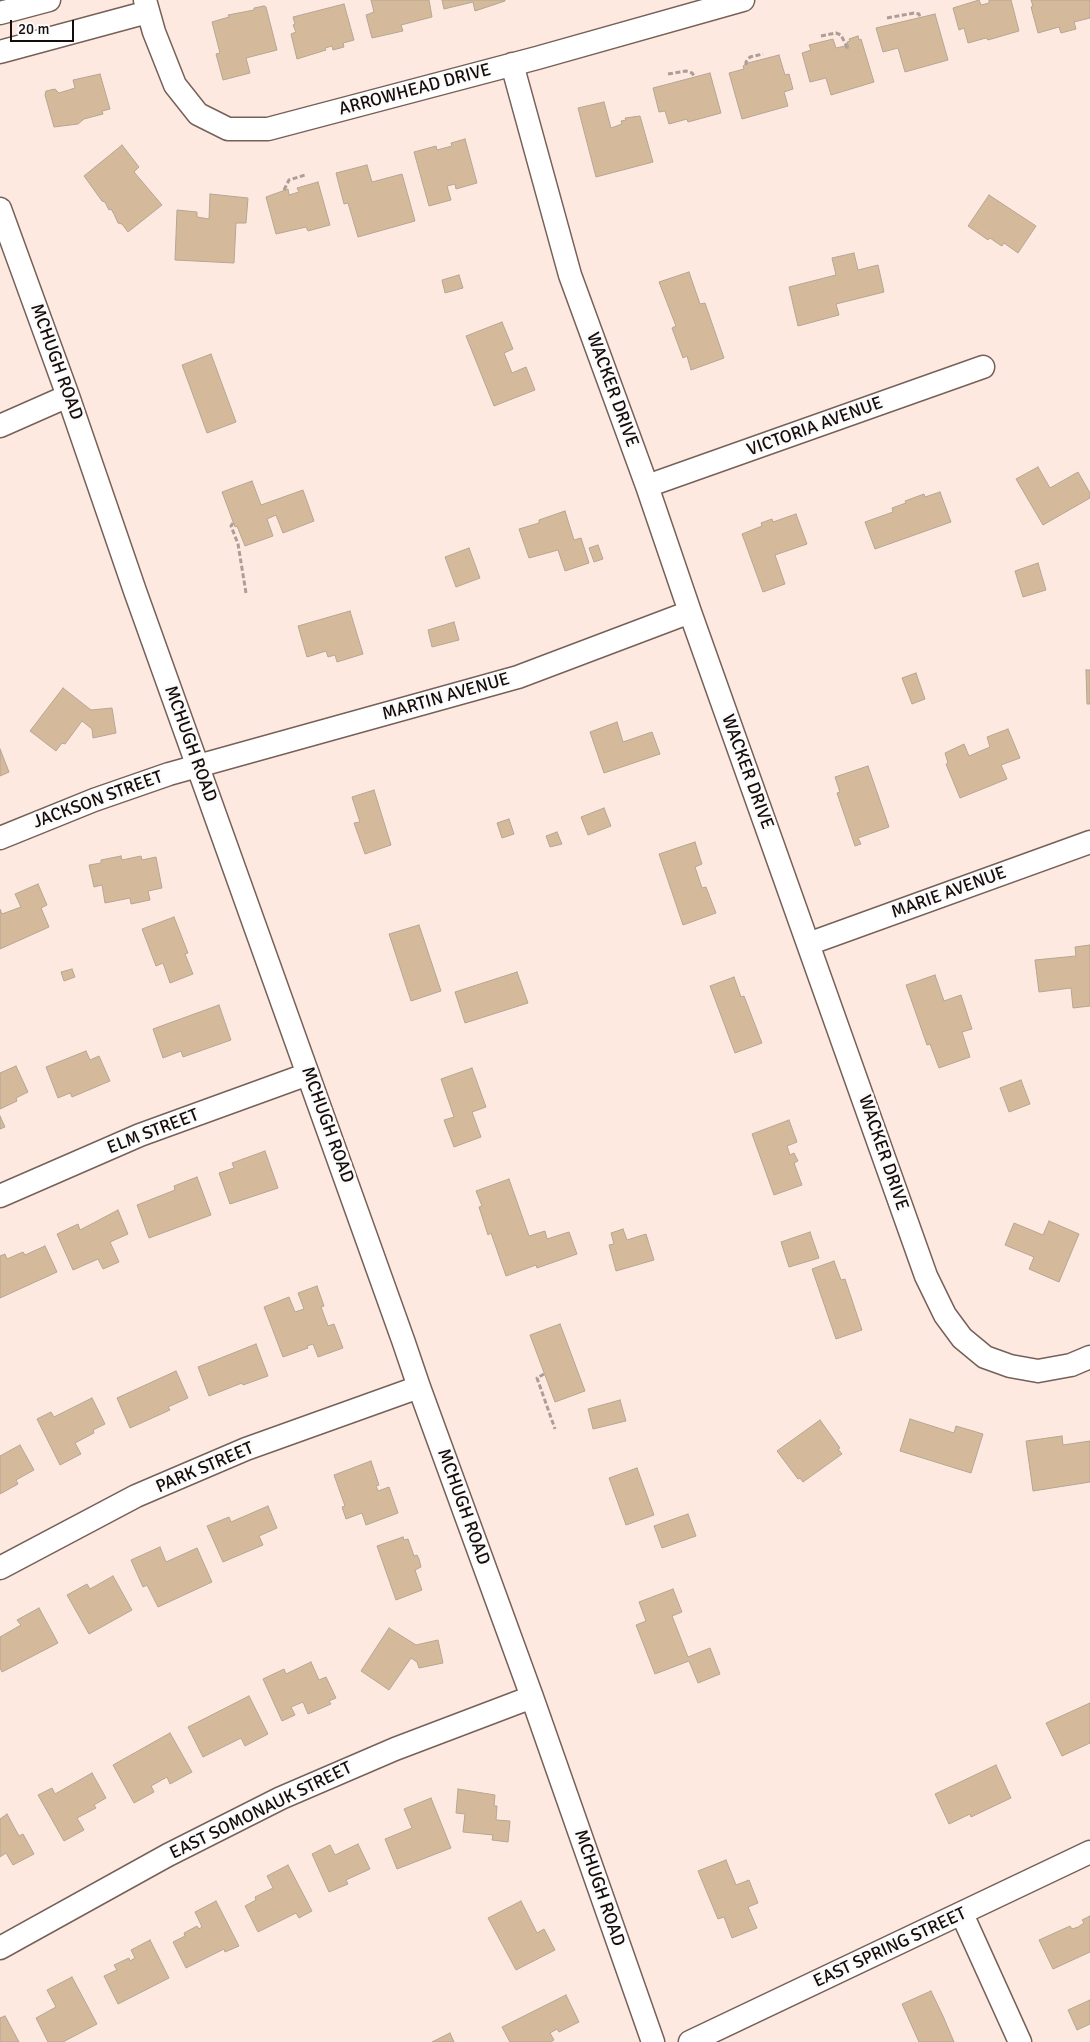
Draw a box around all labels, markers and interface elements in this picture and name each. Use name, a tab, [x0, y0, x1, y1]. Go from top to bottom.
scale bar	[12, 10, 76, 42]
text: 20 m	[18, 20, 49, 38]
street label: ARROWHEAD DRIVE	[337, 59, 493, 121]
street label: MCHUGH ROAD	[25, 301, 87, 423]
street label: WACKER DRIVE	[581, 330, 643, 450]
street label: VICTORIA AVENUE	[744, 392, 886, 462]
street label: MARTIN AVENUE	[380, 668, 512, 726]
street label: MCHUGH ROAD	[159, 683, 221, 805]
street label: WACKER DRIVE	[716, 712, 778, 832]
street label: JACKSON STREET	[30, 767, 166, 833]
street label: MARIE AVENUE	[889, 862, 1009, 924]
street label: MCHUGH ROAD	[296, 1064, 358, 1186]
street label: WACKER DRIVE	[853, 1093, 913, 1213]
street label: ELM STREET	[104, 1105, 202, 1159]
street label: PARK STREET	[153, 1438, 257, 1498]
street label: MCHUGH ROAD	[432, 1446, 494, 1568]
street label: EAST SOMONAUK STREET	[166, 1758, 356, 1864]
street label: MCHUGH ROAD	[569, 1827, 629, 1949]
street label: EAST SPRING STREET	[810, 1903, 970, 1993]

